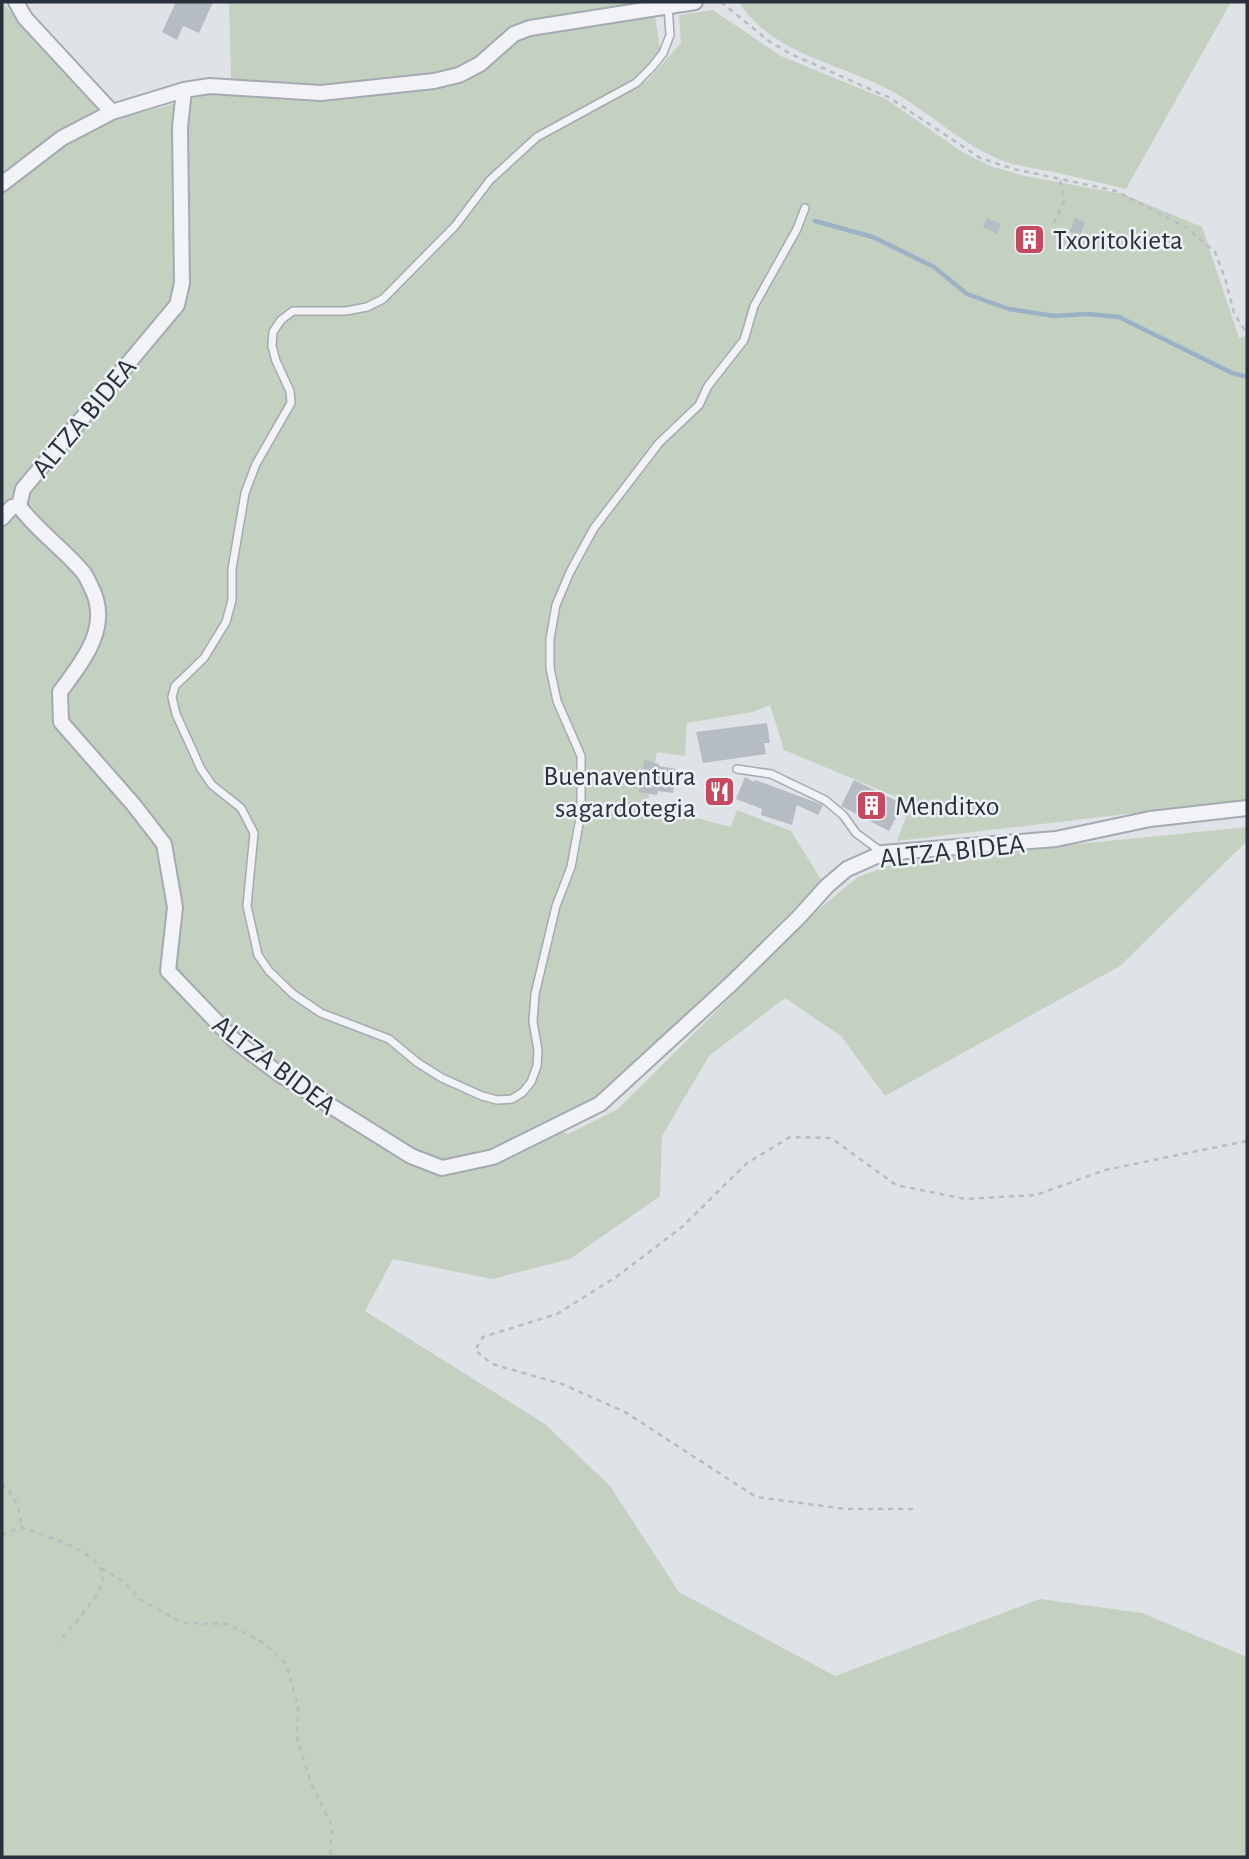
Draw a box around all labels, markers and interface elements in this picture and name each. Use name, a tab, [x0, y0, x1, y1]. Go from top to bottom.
building icon: Txoritokieta	[1013, 222, 1047, 256]
place label: Txoritokieta	[1053, 227, 1183, 255]
street label: ALTZA BIDEA	[27, 353, 142, 483]
place label: Buenaventura sagardotegia	[543, 763, 696, 823]
restaurant icon: Buenaventura sagardotegia	[702, 774, 736, 808]
building icon: Menditxo	[855, 788, 889, 822]
place label: Menditxo	[895, 793, 1000, 821]
street label: ALTZA BIDEA	[878, 830, 1026, 874]
street label: ALTZA BIDEA	[207, 1010, 341, 1121]

